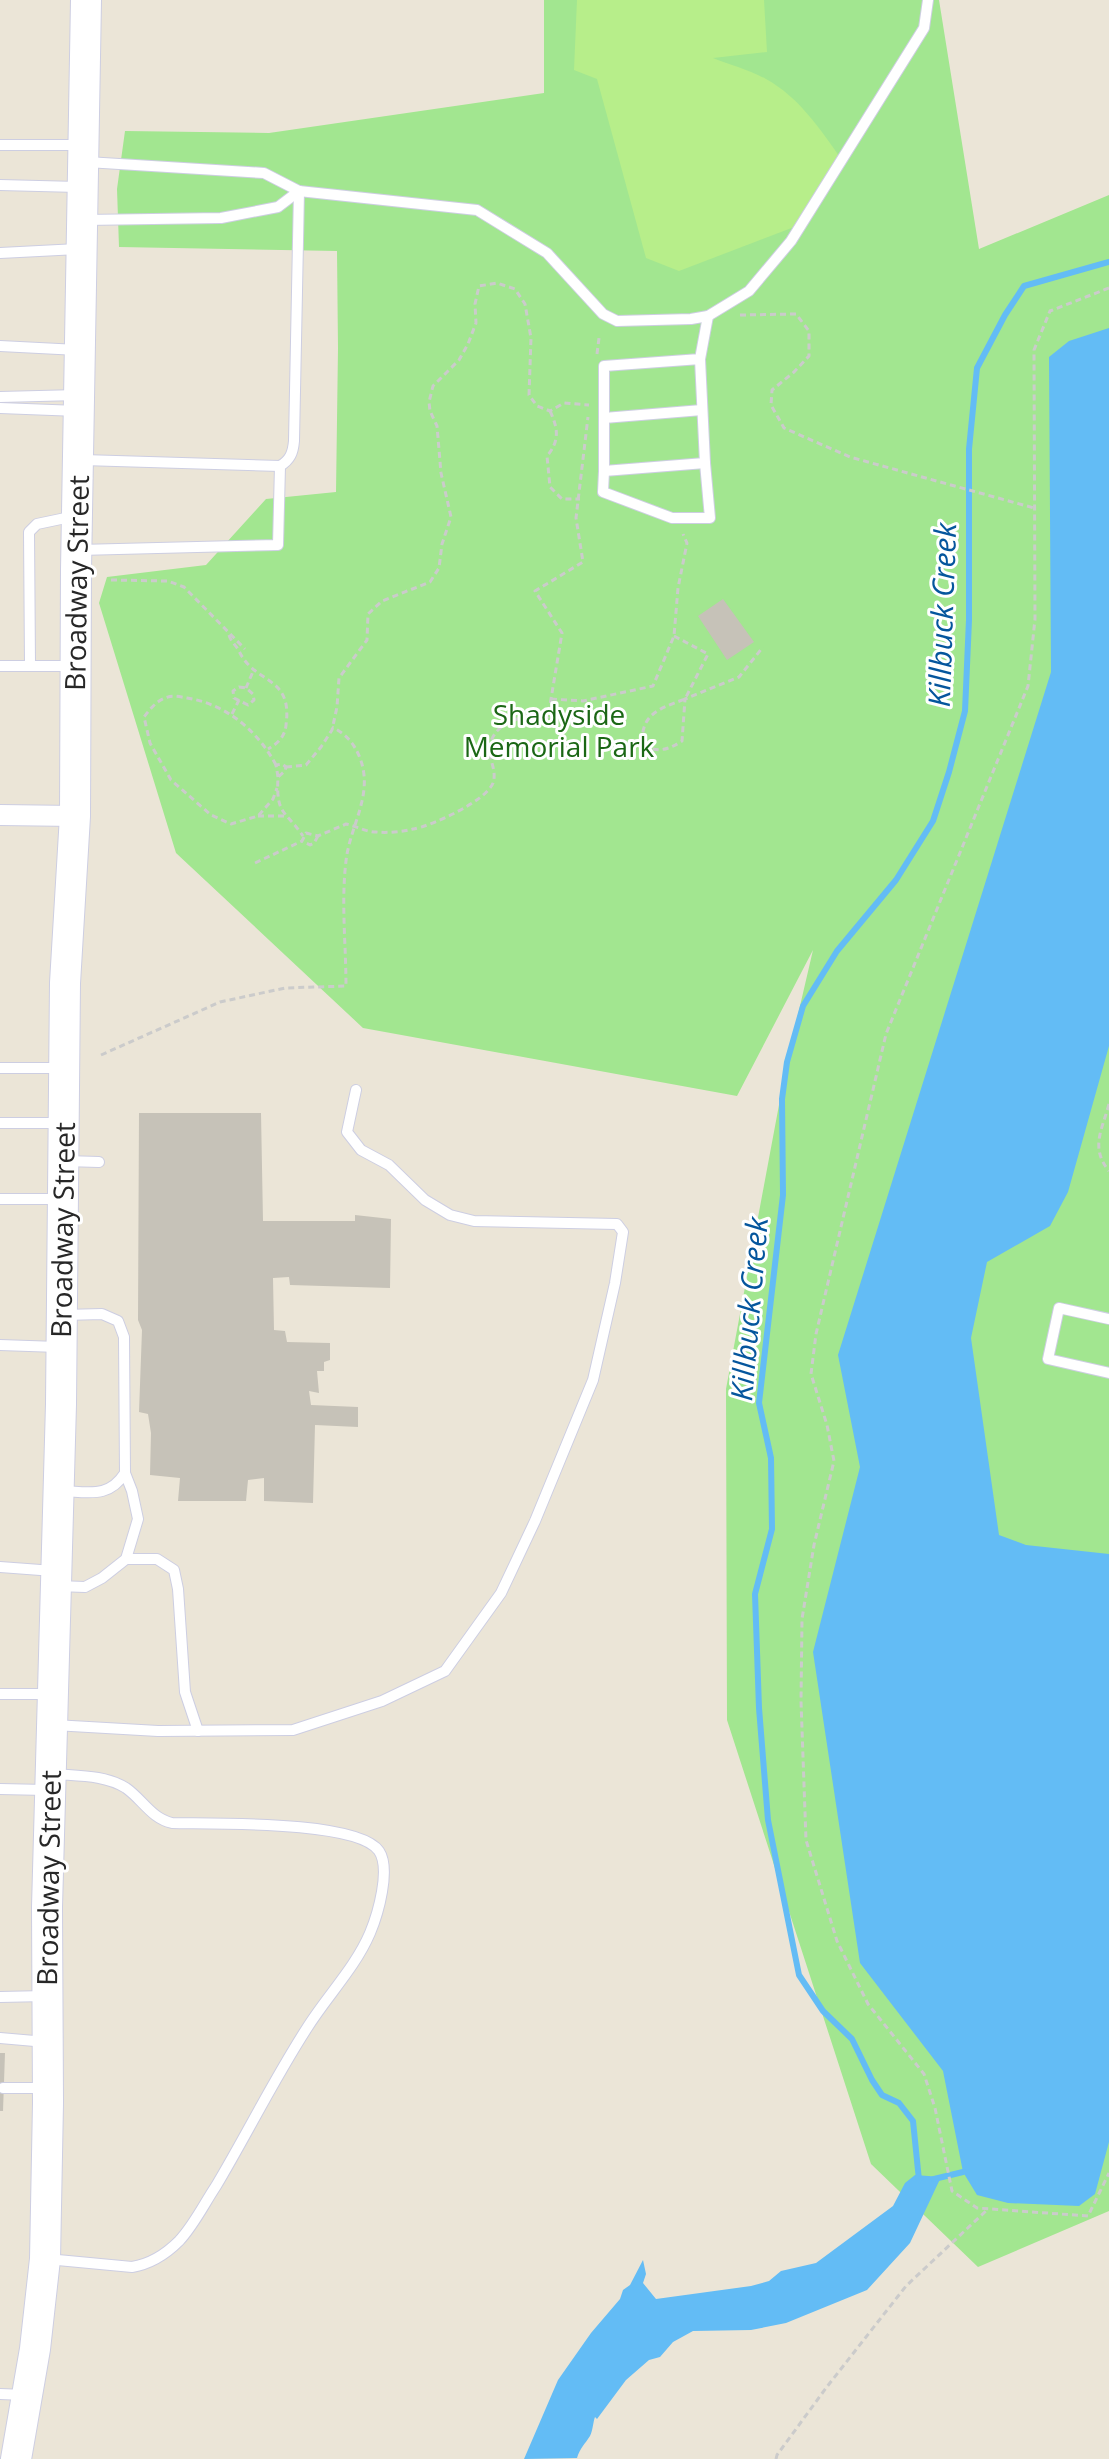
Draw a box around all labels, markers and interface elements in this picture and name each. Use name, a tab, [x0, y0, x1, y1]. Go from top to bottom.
street label: Broadway Street	[55, 475, 97, 691]
water label: Killbuck Creek	[918, 521, 965, 708]
park label: Shadyside Memorial Park	[464, 695, 655, 765]
street label: Broadway Street	[41, 1122, 83, 1338]
water label: Killbuck Creek	[720, 1214, 777, 1402]
street label: Broadway Street	[27, 1770, 69, 1986]

